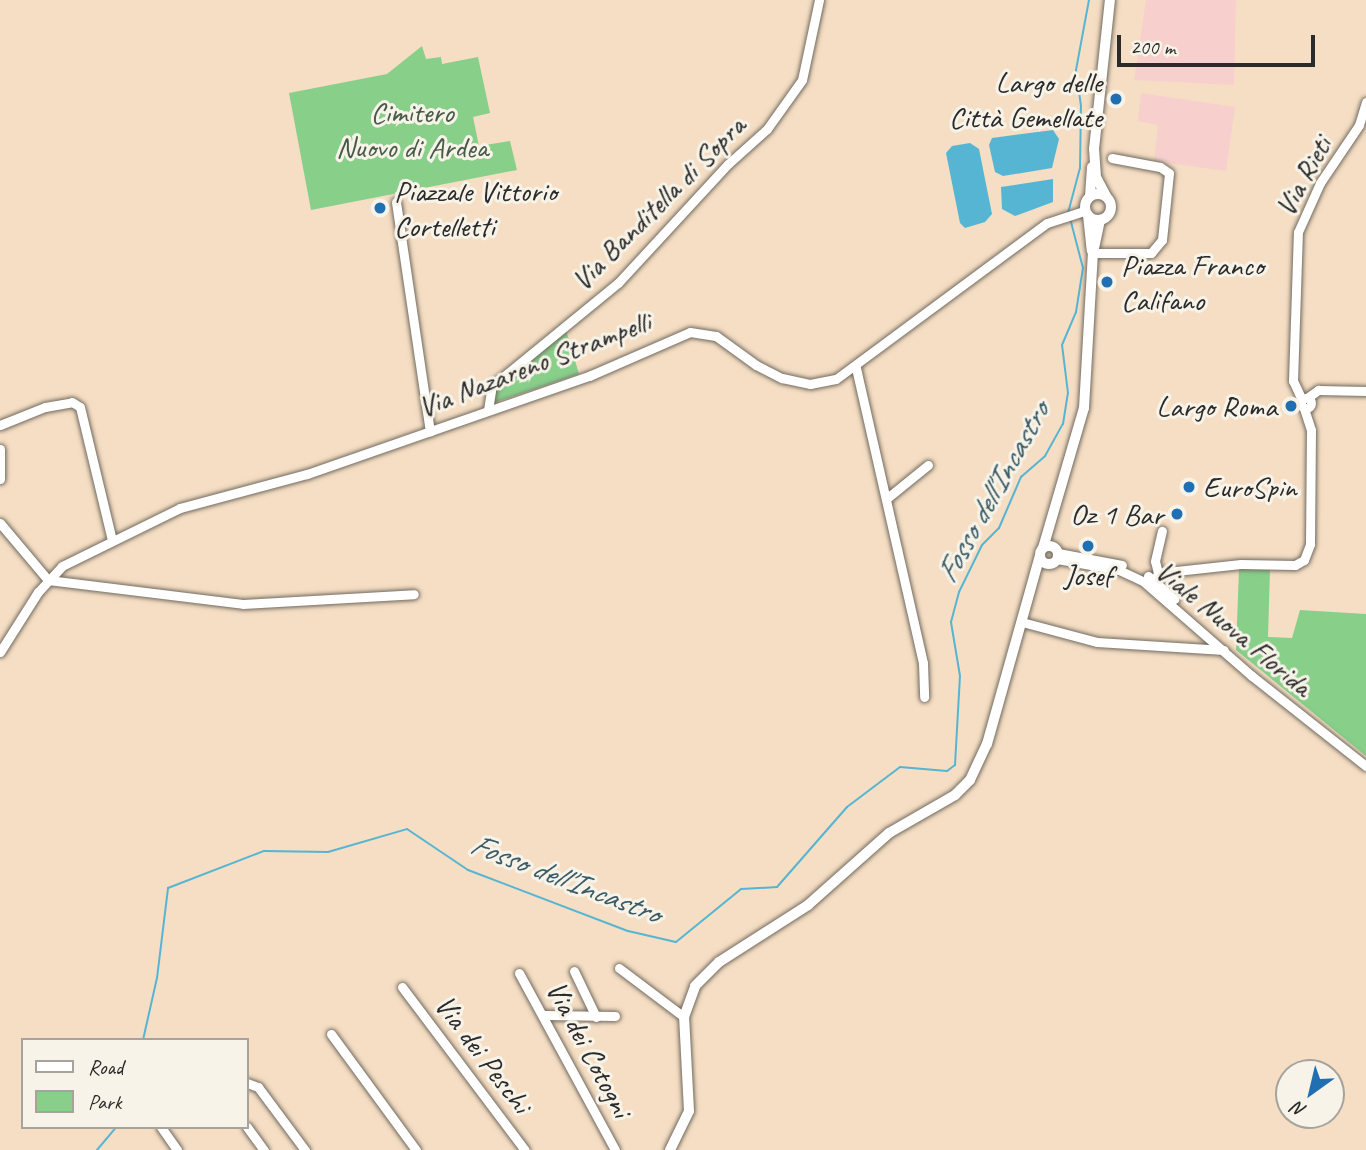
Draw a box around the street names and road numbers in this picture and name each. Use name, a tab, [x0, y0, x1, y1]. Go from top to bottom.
street label: Via Banditella di Sopra	[563, 108, 753, 298]
street label: Via Rieti	[1266, 129, 1340, 223]
street label: Via Nazareno Strampelli	[412, 303, 656, 425]
street label: Viale Nuova Florida	[1148, 552, 1320, 704]
street label: Via dei Cotogni	[538, 975, 640, 1123]
street label: Via dei Peschi	[427, 988, 539, 1120]

